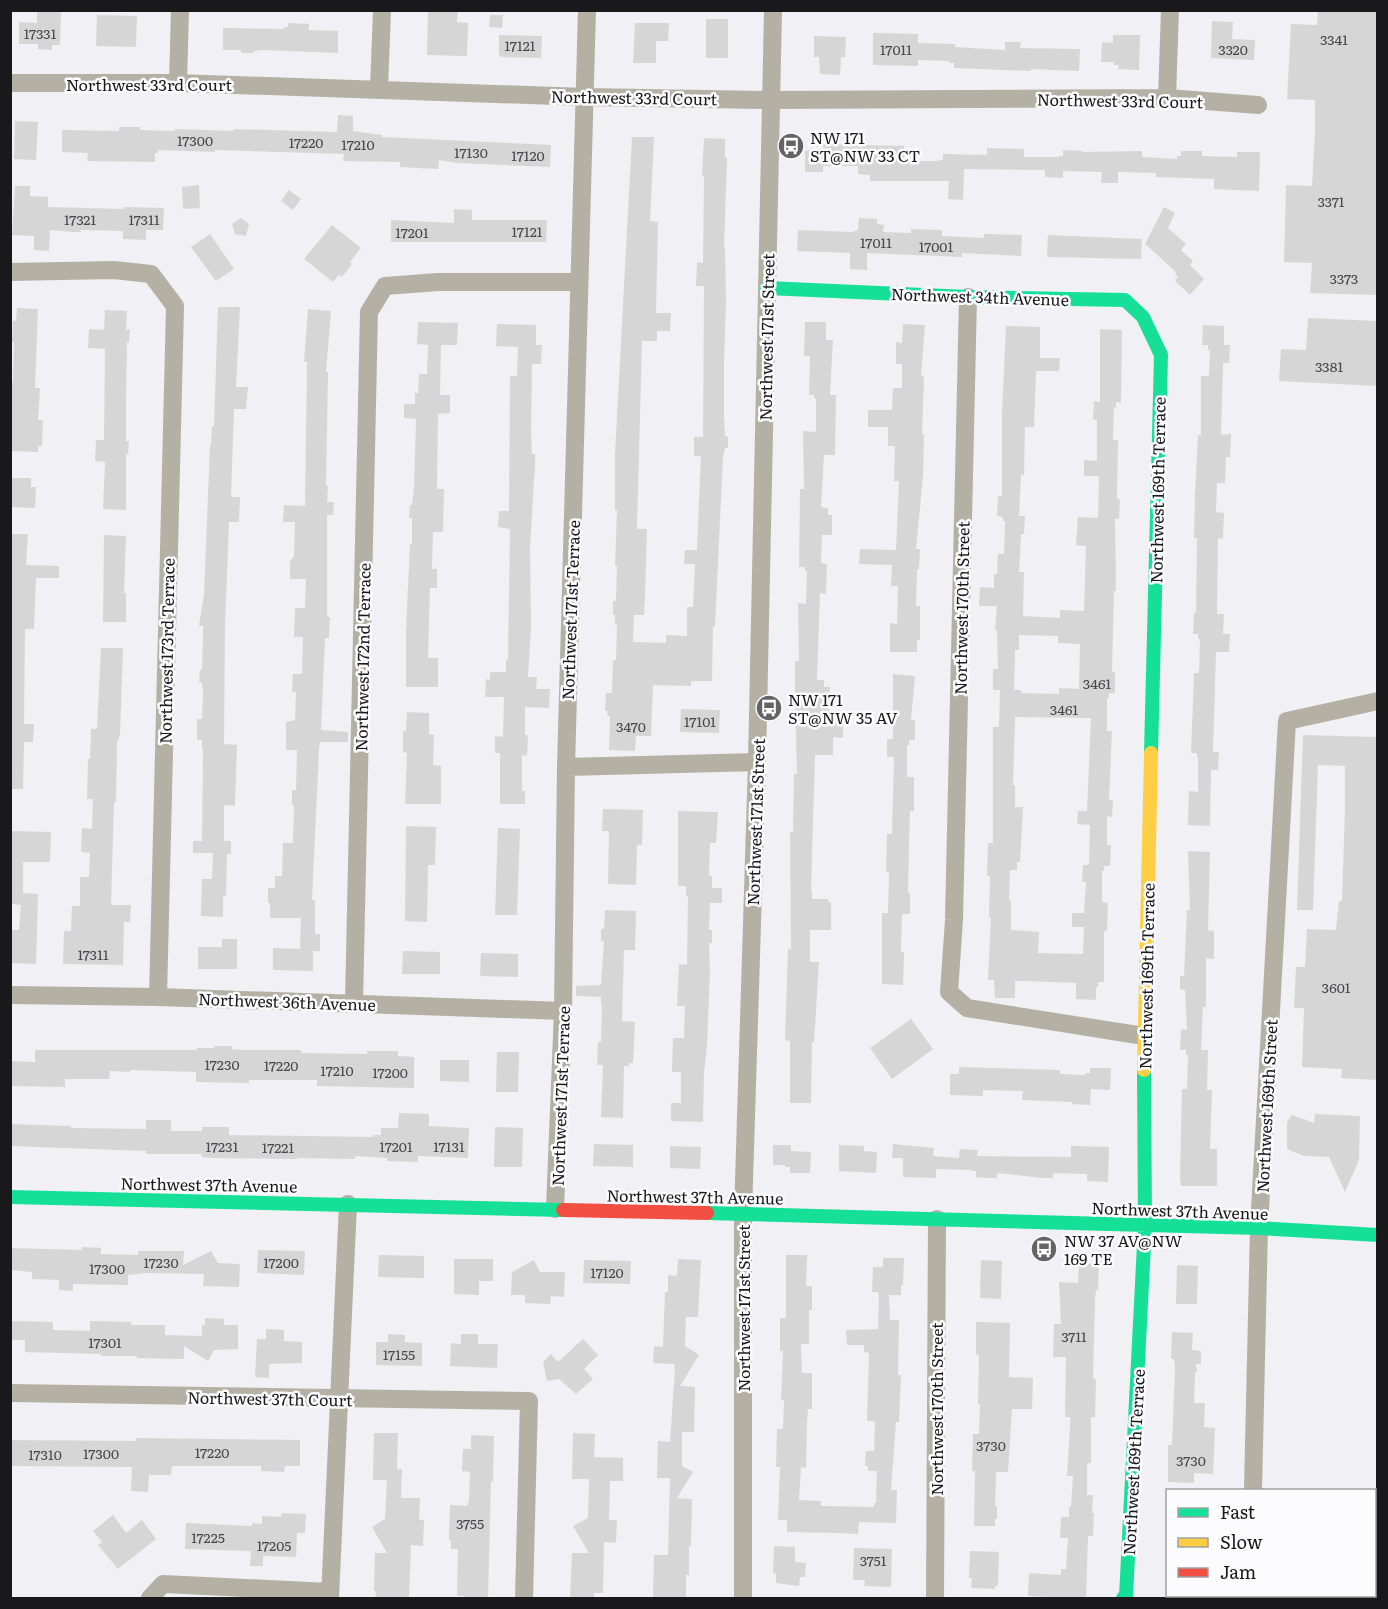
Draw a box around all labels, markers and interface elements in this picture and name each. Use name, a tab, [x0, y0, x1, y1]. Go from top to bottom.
house number: 17331	[24, 23, 57, 43]
house number: 3341	[1320, 29, 1348, 49]
house number: 17121	[505, 35, 536, 55]
house number: 17011	[880, 39, 912, 59]
house number: 3320	[1218, 39, 1248, 59]
street label: Northwest 33rd Court	[66, 72, 233, 96]
street label: Northwest 33rd Court	[551, 84, 718, 110]
street label: Northwest 33rd Court	[1037, 87, 1204, 113]
place label: NW 171 ST@NW 33 CT	[810, 125, 921, 167]
house number: 17300	[177, 130, 213, 150]
bus stop icon: NW 171 ST@NW 33 CT	[776, 131, 806, 161]
house number: 17220	[289, 132, 323, 152]
house number: 17210	[341, 134, 375, 154]
house number: 17130	[454, 142, 488, 162]
house number: 17120	[511, 145, 545, 165]
house number: 3371	[1317, 191, 1345, 211]
house number: 17321	[64, 209, 96, 229]
house number: 17311	[128, 209, 160, 229]
house number: 17121	[512, 221, 543, 241]
house number: 17201	[395, 222, 429, 242]
house number: 17011	[860, 232, 892, 252]
house number: 17001	[919, 236, 953, 256]
street label: Northwest 171st Street	[753, 253, 779, 421]
house number: 3373	[1330, 268, 1358, 288]
street label: Northwest 34th Avenue	[891, 281, 1069, 311]
house number: 3381	[1315, 356, 1343, 376]
street label: Northwest 169th Terrace	[1143, 397, 1171, 583]
street label: Northwest 171st Terrace	[555, 520, 585, 700]
street label: Northwest 170th Street	[947, 520, 975, 695]
street label: Northwest 173rd Terrace	[152, 558, 180, 744]
street label: Northwest 172nd Terrace	[348, 563, 376, 751]
house number: 3461	[1083, 673, 1112, 693]
place label: NW 171 ST@NW 35 AV	[788, 687, 898, 729]
bus stop icon: NW 171 ST@NW 35 AV	[754, 693, 784, 723]
house number: 3461	[1050, 699, 1079, 719]
house number: 17101	[684, 711, 716, 731]
house number: 3470	[616, 716, 646, 736]
street label: Northwest 171st Street	[740, 737, 770, 906]
street label: Northwest 169th Terrace	[1132, 883, 1160, 1069]
house number: 17311	[77, 944, 109, 964]
house number: 3601	[1322, 977, 1351, 997]
street label: Northwest 36th Avenue	[198, 986, 376, 1016]
street label: Northwest 171st Terrace	[545, 1006, 575, 1186]
street label: Northwest 169th Street	[1249, 1018, 1283, 1193]
house number: 17230	[204, 1054, 240, 1074]
house number: 17220	[264, 1055, 298, 1075]
house number: 17210	[320, 1060, 354, 1080]
house number: 17200	[372, 1062, 408, 1082]
house number: 17231	[206, 1136, 239, 1156]
house number: 17201	[379, 1136, 413, 1156]
house number: 17131	[433, 1136, 465, 1156]
house number: 17221	[262, 1137, 294, 1157]
street label: Northwest 37th Avenue	[120, 1170, 298, 1198]
street label: Northwest 37th Avenue	[606, 1182, 784, 1210]
street label: Northwest 37th Avenue	[1091, 1195, 1269, 1225]
street label: Northwest 171st Street	[731, 1224, 755, 1392]
place label: NW 37 AV@NW 169 TE	[1064, 1228, 1183, 1270]
bus stop icon: NW 37 AV@NW 169 TE	[1029, 1234, 1059, 1264]
house number: 17230	[143, 1252, 179, 1272]
house number: 17200	[263, 1252, 299, 1272]
house number: 17300	[89, 1258, 125, 1278]
house number: 17120	[590, 1262, 624, 1282]
street label: Northwest 170th Street	[924, 1322, 948, 1496]
house number: 3711	[1061, 1326, 1087, 1346]
house number: 17301	[88, 1332, 122, 1352]
house number: 17155	[383, 1344, 415, 1364]
street label: Northwest 169th Terrace	[1116, 1368, 1150, 1556]
street label: Northwest 37th Court	[187, 1385, 353, 1411]
house number: 3730	[976, 1435, 1006, 1455]
house number: 17220	[195, 1442, 229, 1462]
house number: 17300	[83, 1443, 119, 1463]
house number: 17310	[28, 1444, 62, 1464]
house number: 3730	[1176, 1450, 1206, 1470]
legend	[1166, 1489, 1376, 1597]
text: Fast	[1220, 1498, 1256, 1525]
house number: 3755	[456, 1513, 484, 1533]
house number: 17225	[191, 1527, 225, 1547]
text: Slow	[1220, 1528, 1263, 1555]
house number: 17205	[257, 1535, 291, 1555]
house number: 3751	[860, 1550, 887, 1570]
text: Jam	[1220, 1558, 1256, 1585]

